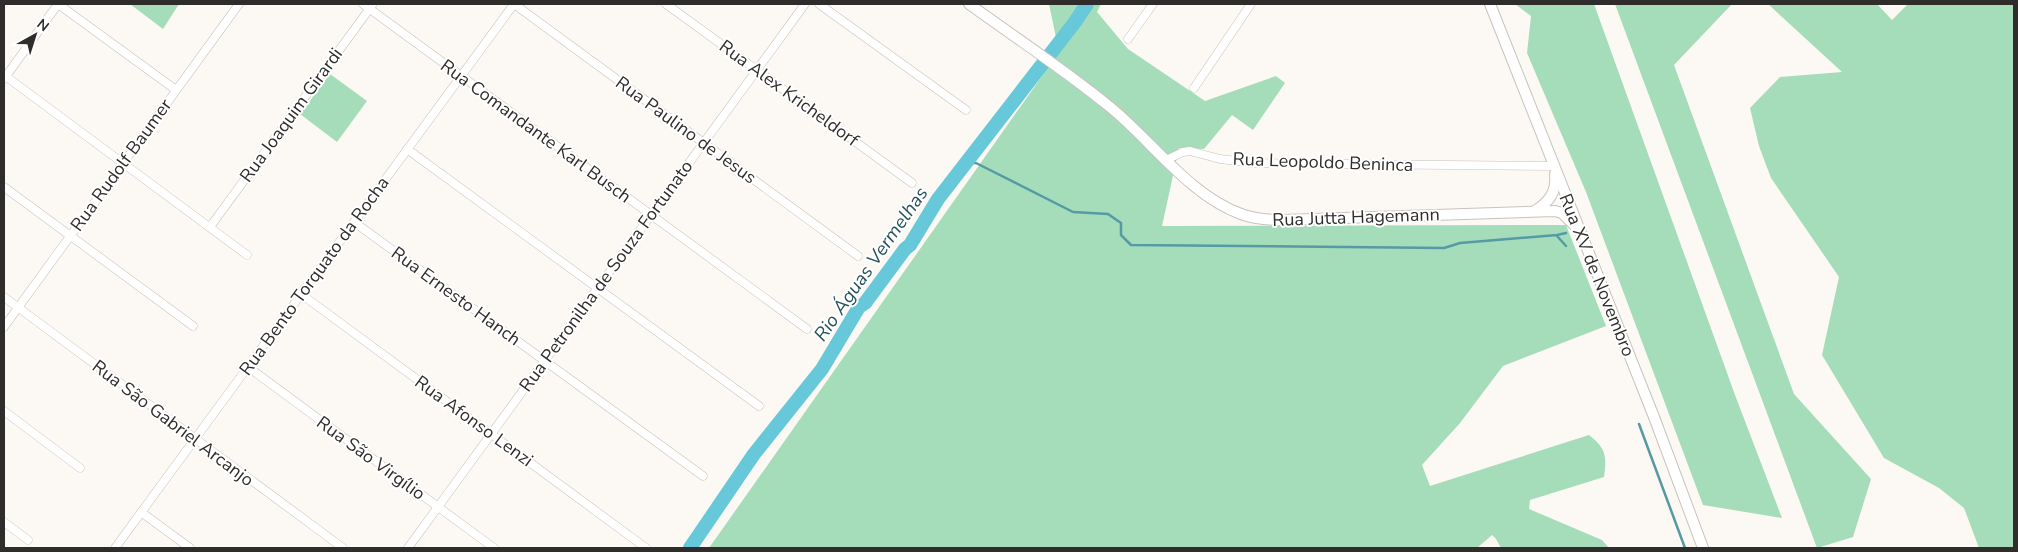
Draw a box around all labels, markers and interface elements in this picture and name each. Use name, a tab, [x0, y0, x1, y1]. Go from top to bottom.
north arrow	[10, 10, 60, 60]
text: N	[33, 15, 53, 36]
street label: Rua Alex Kricheldorf	[714, 34, 864, 152]
street label: Rua Joaquim Girardi	[234, 43, 348, 187]
street label: Rua Comandante Karl Busch	[436, 54, 636, 208]
street label: Rua Paulino de Jesus	[611, 71, 761, 189]
street label: Rua Rudolf Baumer	[65, 94, 177, 236]
street label: Rua Leopoldo Beninca	[1232, 147, 1414, 177]
street label: Rua Petronilha de Souza Fortunato	[514, 155, 698, 397]
street label: Rua Bento Torquato da Rocha	[234, 172, 394, 380]
water label: Rio Águas Vermelhas	[808, 182, 934, 346]
street label: Rua XV de Novembro	[1553, 190, 1641, 360]
street label: Rua Jutta Hagemann	[1272, 202, 1440, 232]
street label: Rua Ernesto Hanch	[386, 241, 526, 351]
street label: Rua São Gabriel Arcanjo	[87, 354, 259, 492]
street label: Rua Afonso Lenzi	[410, 370, 538, 472]
street label: Rua São Virgílio	[312, 410, 430, 506]

